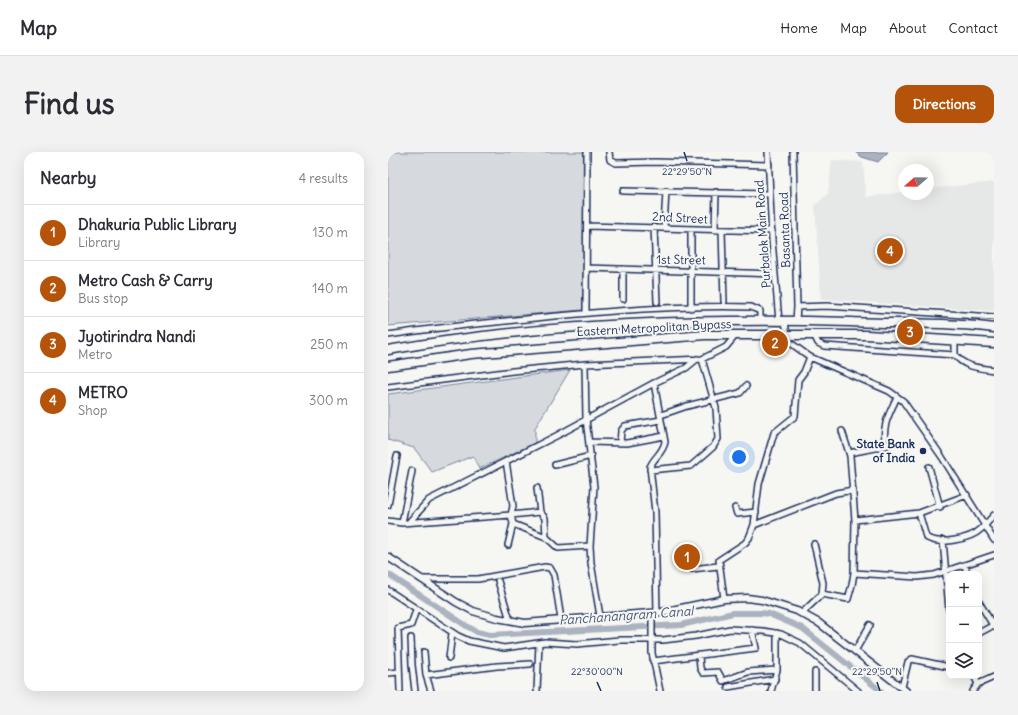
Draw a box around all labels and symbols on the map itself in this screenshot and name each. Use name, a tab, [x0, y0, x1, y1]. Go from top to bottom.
north arrow	[898, 164, 934, 200]
text: 22°29'50"N	[662, 165, 712, 178]
street label: Purbalok Main Road	[751, 180, 774, 288]
street label: Basanta Road	[776, 192, 793, 268]
street label: 2nd Street	[652, 209, 708, 226]
pin: 4	[877, 236, 903, 266]
street label: 1st Street	[656, 252, 706, 267]
street label: Eastern Metropolitan Bypass	[576, 316, 732, 339]
pin: 3	[897, 317, 923, 347]
pin: 2	[762, 328, 788, 358]
place label: State Bank of India	[857, 436, 915, 465]
marker: State Bank of India	[918, 446, 928, 456]
your location	[729, 447, 749, 467]
pin: 1	[674, 542, 700, 572]
water label: Panchanangram Canal	[558, 602, 696, 629]
text: 22°30'00"N	[571, 665, 623, 678]
text: 22°29'50"N	[852, 665, 902, 678]

